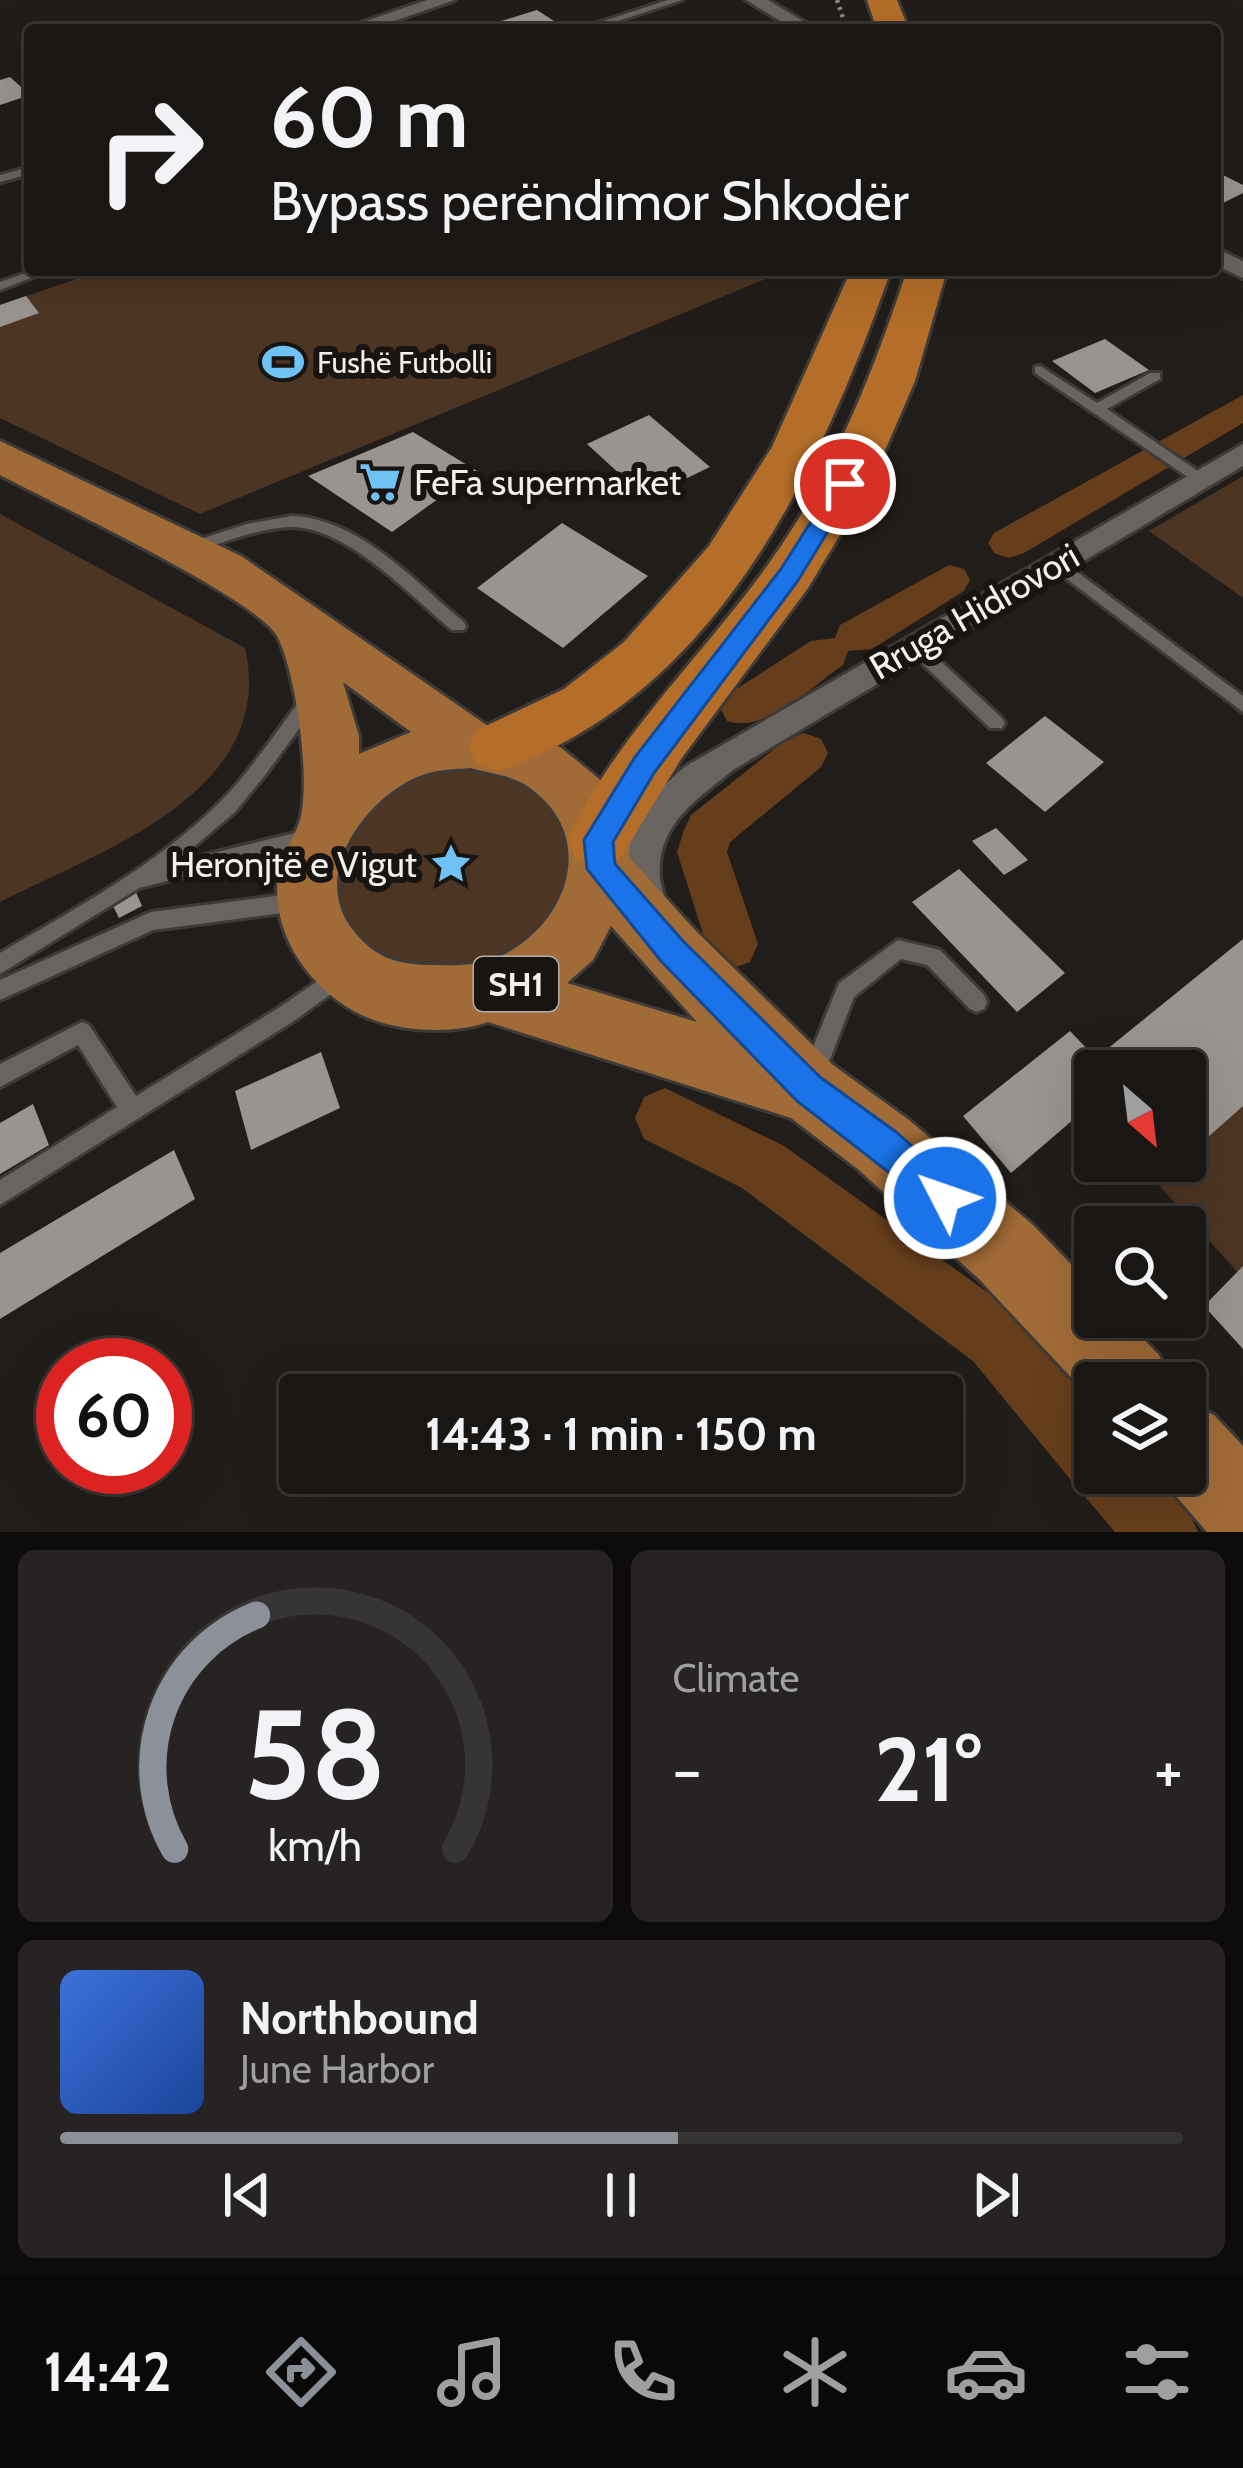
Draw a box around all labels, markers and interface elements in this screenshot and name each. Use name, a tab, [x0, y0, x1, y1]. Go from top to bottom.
text: 60 m	[270, 66, 468, 168]
icon: right	[72, 72, 228, 228]
text: Bypass perëndimor Shkodër	[270, 168, 909, 234]
sports icon: Fushë Futbolli	[260, 339, 306, 385]
place label: Fushë Futbolli	[317, 344, 492, 381]
pin	[794, 433, 896, 535]
icon: arrive	[812, 451, 878, 517]
supermarket icon: FeFa supermarket	[357, 459, 403, 505]
place label: FeFa supermarket	[414, 460, 681, 504]
street label: Rruga Hidrovori	[862, 533, 1086, 689]
place icon: Heronjtë e Vigut	[428, 841, 474, 887]
place label: Heronjtë e Vigut	[170, 842, 417, 886]
road number: SH1	[474, 957, 558, 1011]
north arrow	[1074, 1050, 1206, 1182]
map controls	[1074, 1050, 1206, 1494]
position arrow	[882, 1135, 1008, 1261]
button: search	[1074, 1206, 1206, 1338]
speed limit sign: 60	[36, 1338, 192, 1494]
button: layers	[1074, 1362, 1206, 1494]
text: 14:43 · 1 min · 150 m	[425, 1407, 817, 1461]
text: Climate	[673, 1654, 799, 1702]
text: 58	[244, 1678, 386, 1829]
text: 21°	[874, 1714, 981, 1824]
text: −	[673, 1729, 702, 1810]
text: +	[1154, 1729, 1183, 1810]
text: km/h	[268, 1820, 362, 1872]
text: Northbound	[240, 1991, 479, 2045]
text: June Harbor	[240, 2045, 434, 2093]
icon: previous	[214, 2162, 280, 2228]
icon: pause	[588, 2162, 654, 2228]
icon: next	[963, 2162, 1029, 2228]
icon: directions	[259, 2330, 343, 2414]
icon: music	[430, 2330, 514, 2414]
icon: phone	[601, 2330, 685, 2414]
icon: climate	[773, 2330, 857, 2414]
icon: car	[944, 2330, 1028, 2414]
icon: filters	[1115, 2330, 1199, 2414]
text: 14:42	[44, 2339, 171, 2405]

